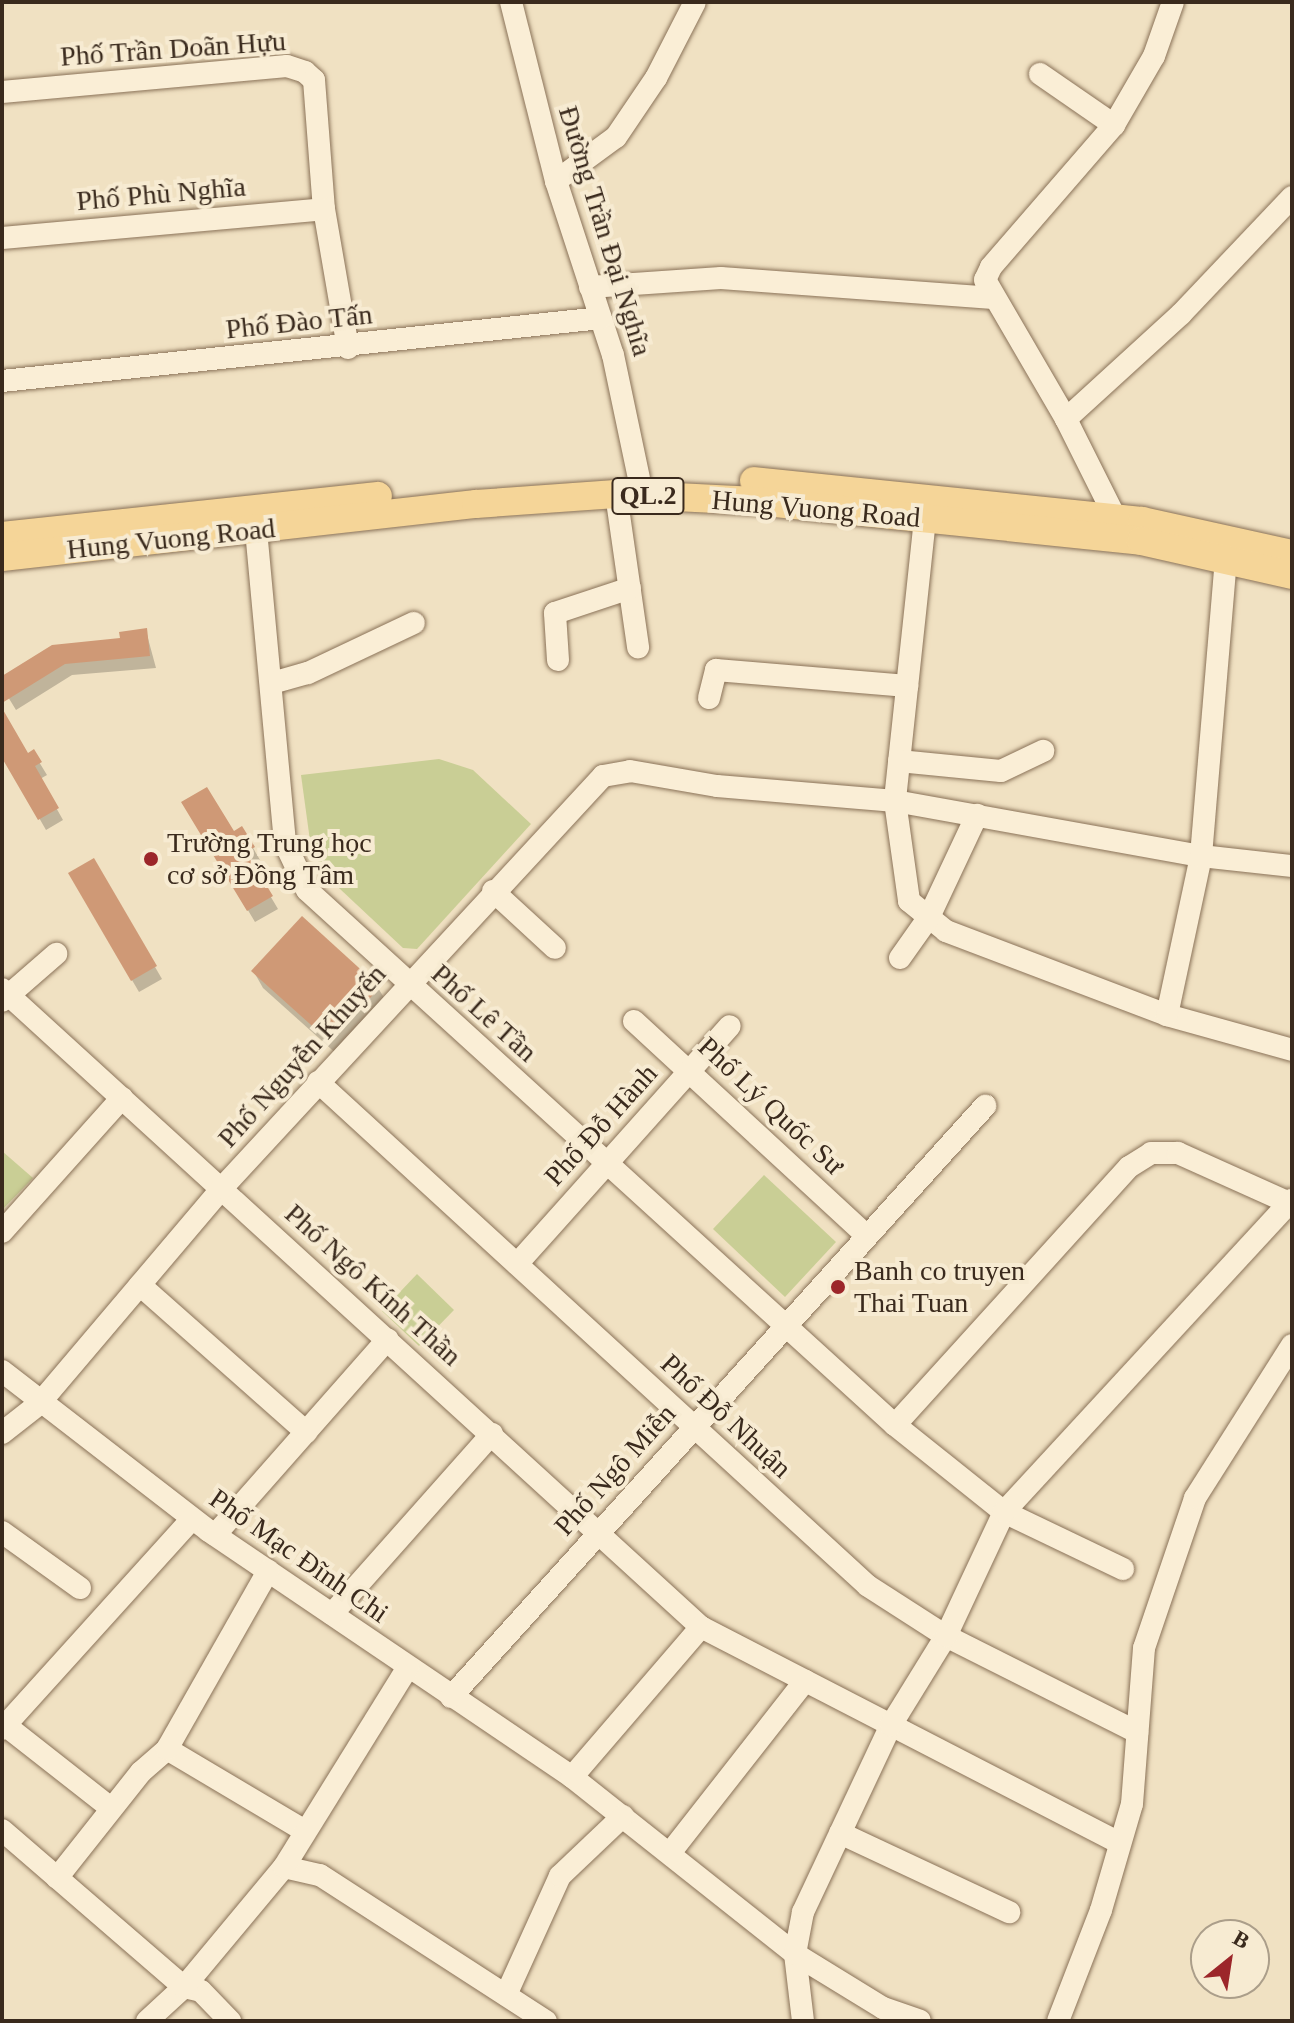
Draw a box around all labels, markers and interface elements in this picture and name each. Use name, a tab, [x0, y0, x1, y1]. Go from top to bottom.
street label: Phố Trần Doãn Hựu	[59, 24, 287, 74]
street label: Đường Trần Đại Nghĩa	[551, 102, 659, 360]
street label: Phố Phù Nghĩa	[75, 170, 247, 218]
street label: Phố Đào Tấn	[224, 298, 374, 346]
road number: QL.2	[610, 474, 686, 518]
street label: Hung Vuong Road	[710, 483, 922, 535]
street label: Hung Vuong Road	[65, 511, 277, 567]
place label: Trường Trung học cơ sở Đồng Tâm	[167, 826, 372, 892]
marker: Trường Trung học cơ sở Đồng Tâm	[142, 850, 160, 868]
street label: Phố Nguyễn Khuyến	[211, 957, 393, 1155]
street label: Phố Lê Tần	[424, 957, 544, 1069]
street label: Phố Lý Quốc Sư	[691, 1030, 851, 1182]
street label: Phố Đỗ Hành	[538, 1057, 664, 1193]
street label: Phố Ngô Kính Thần	[278, 1197, 468, 1373]
place label: Banh co truyen Thai Tuan	[854, 1254, 1025, 1320]
marker: Banh co truyen Thai Tuan	[829, 1278, 847, 1296]
street label: Phố Đỗ Nhuận	[654, 1347, 798, 1485]
street label: Phố Ngô Miễn	[547, 1397, 683, 1543]
street label: Phố Mạc Đĩnh Chi	[203, 1482, 395, 1630]
north arrow	[1190, 1919, 1270, 1999]
text: B	[1229, 1925, 1254, 1954]

